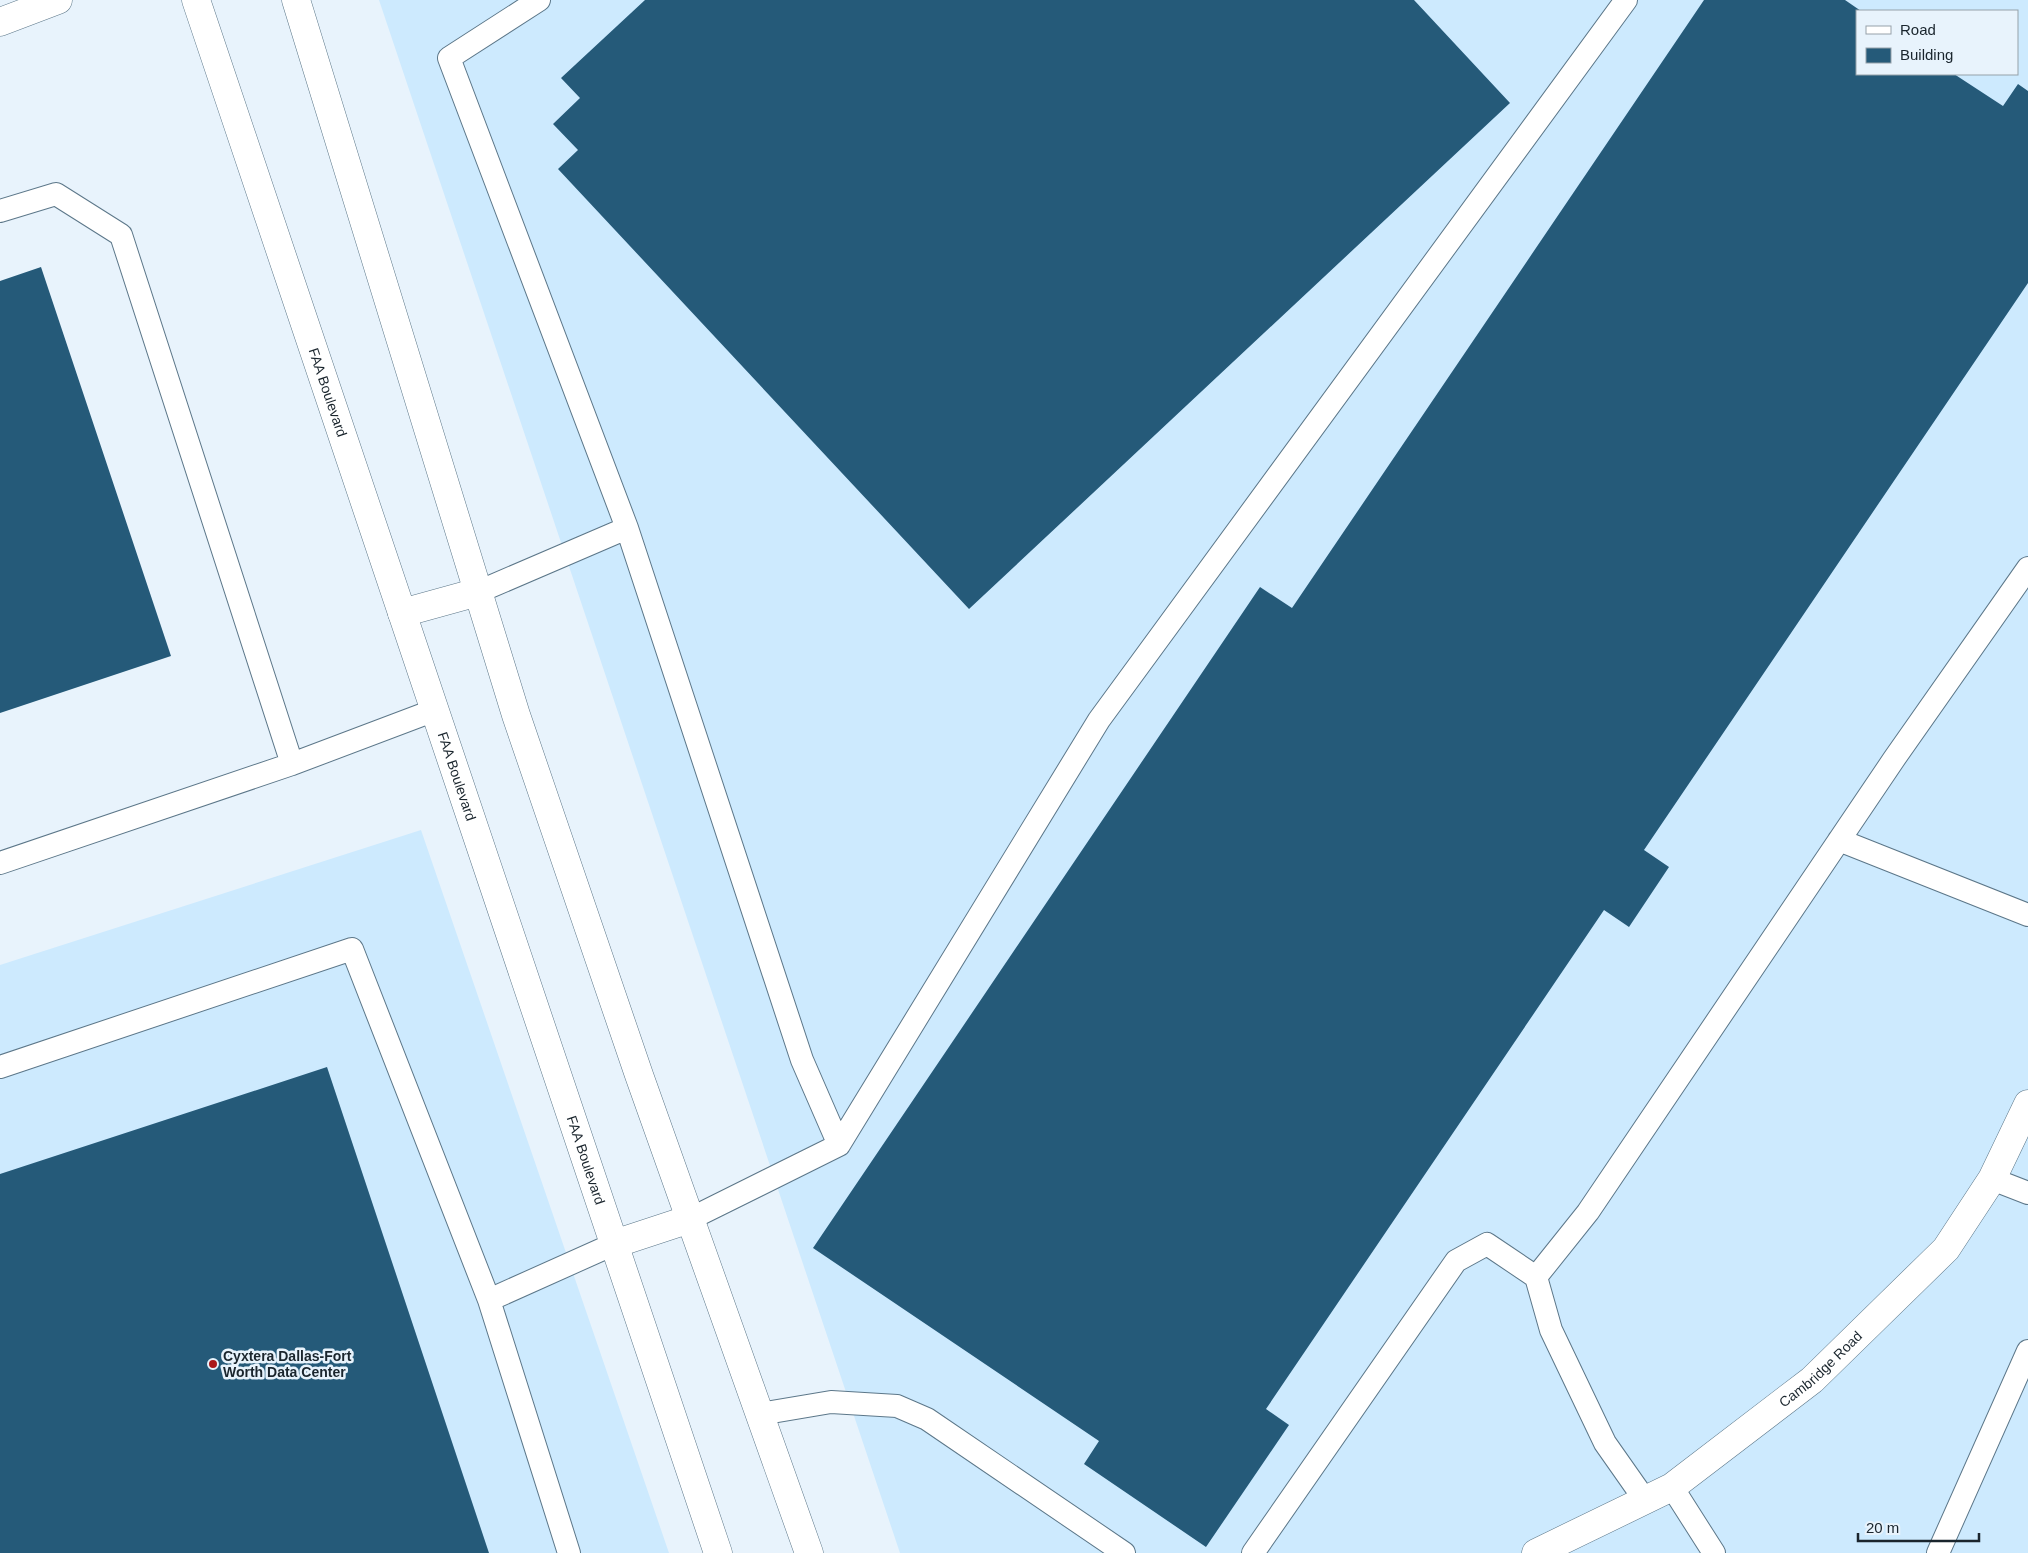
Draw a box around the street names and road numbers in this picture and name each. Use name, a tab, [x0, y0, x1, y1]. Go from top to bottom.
street label: FAA Boulevard	[306, 346, 350, 439]
street label: FAA Boulevard	[435, 730, 479, 823]
street label: FAA Boulevard	[564, 1114, 608, 1207]
street label: Cambridge Road	[1776, 1328, 1865, 1410]

